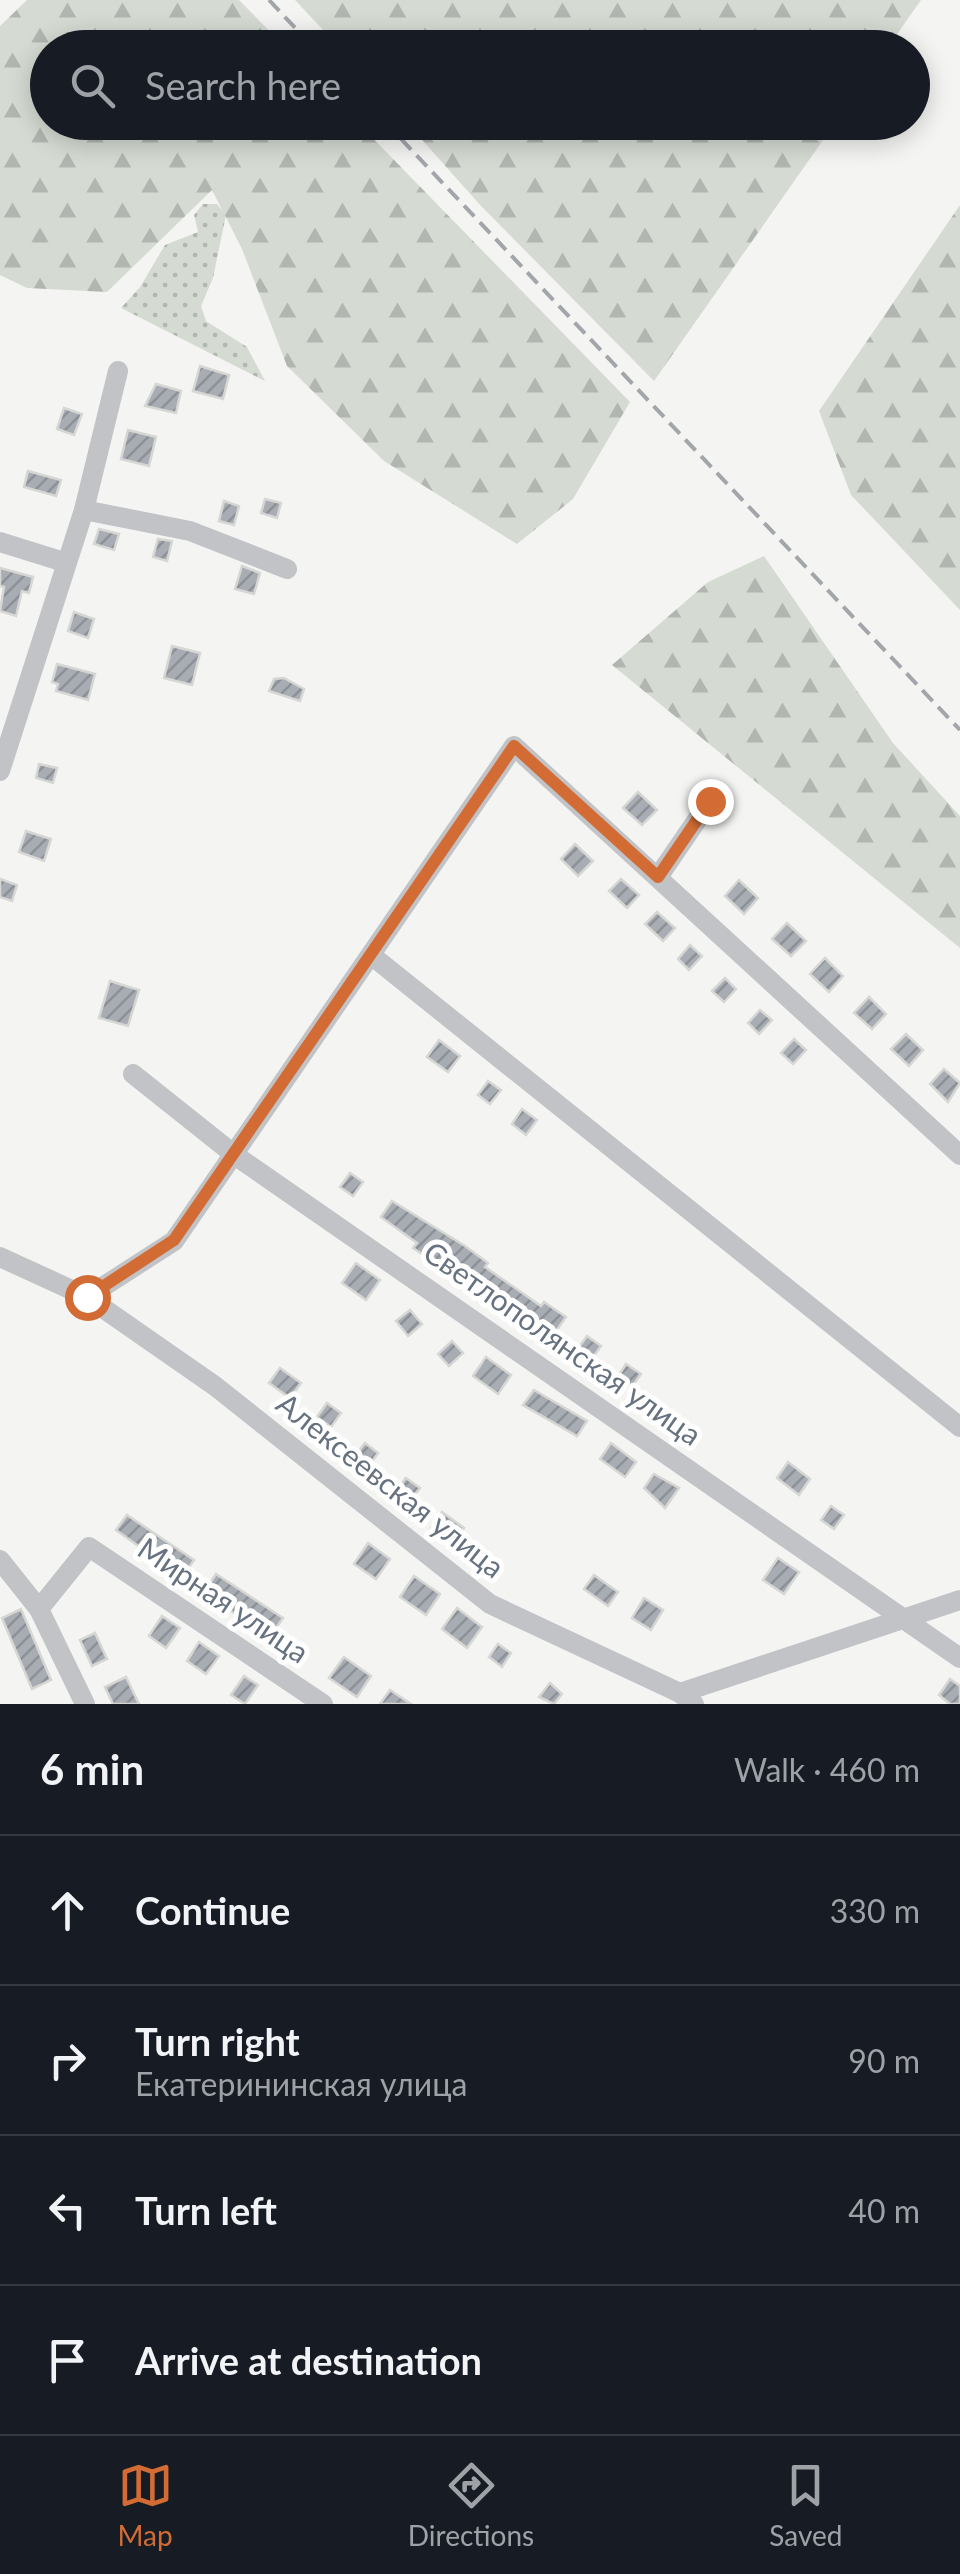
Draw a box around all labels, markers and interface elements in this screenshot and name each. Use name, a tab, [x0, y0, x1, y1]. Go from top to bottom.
search box	[30, 30, 930, 140]
icon: search	[65, 58, 120, 113]
text: Search here	[145, 62, 341, 108]
route end	[688, 779, 734, 825]
street label: Светлополянская улица	[417, 1233, 709, 1452]
route start	[65, 1275, 111, 1321]
street label: Алексеевская улица	[270, 1384, 512, 1584]
street label: Мирная улица	[132, 1529, 316, 1670]
text: 6 min	[40, 1744, 144, 1794]
text: Walk · 460 m	[734, 1750, 920, 1789]
icon: ahead	[40, 1883, 95, 1938]
text: Continue	[135, 1887, 290, 1933]
text: 330 m	[830, 1891, 920, 1930]
text: Turn right	[135, 2018, 300, 2064]
icon: right	[40, 2033, 95, 2088]
text: 90 m	[848, 2041, 920, 2080]
text: Екатерининская улица	[135, 2064, 467, 2103]
icon: left	[40, 2183, 95, 2238]
text: Turn left	[135, 2187, 277, 2233]
text: 40 m	[848, 2191, 920, 2230]
icon: arrive	[40, 2333, 95, 2388]
text: Arrive at destination	[135, 2337, 482, 2383]
tab: Map	[118, 2458, 173, 2552]
tab: Directions	[408, 2458, 534, 2552]
tab: Saved	[769, 2458, 842, 2552]

